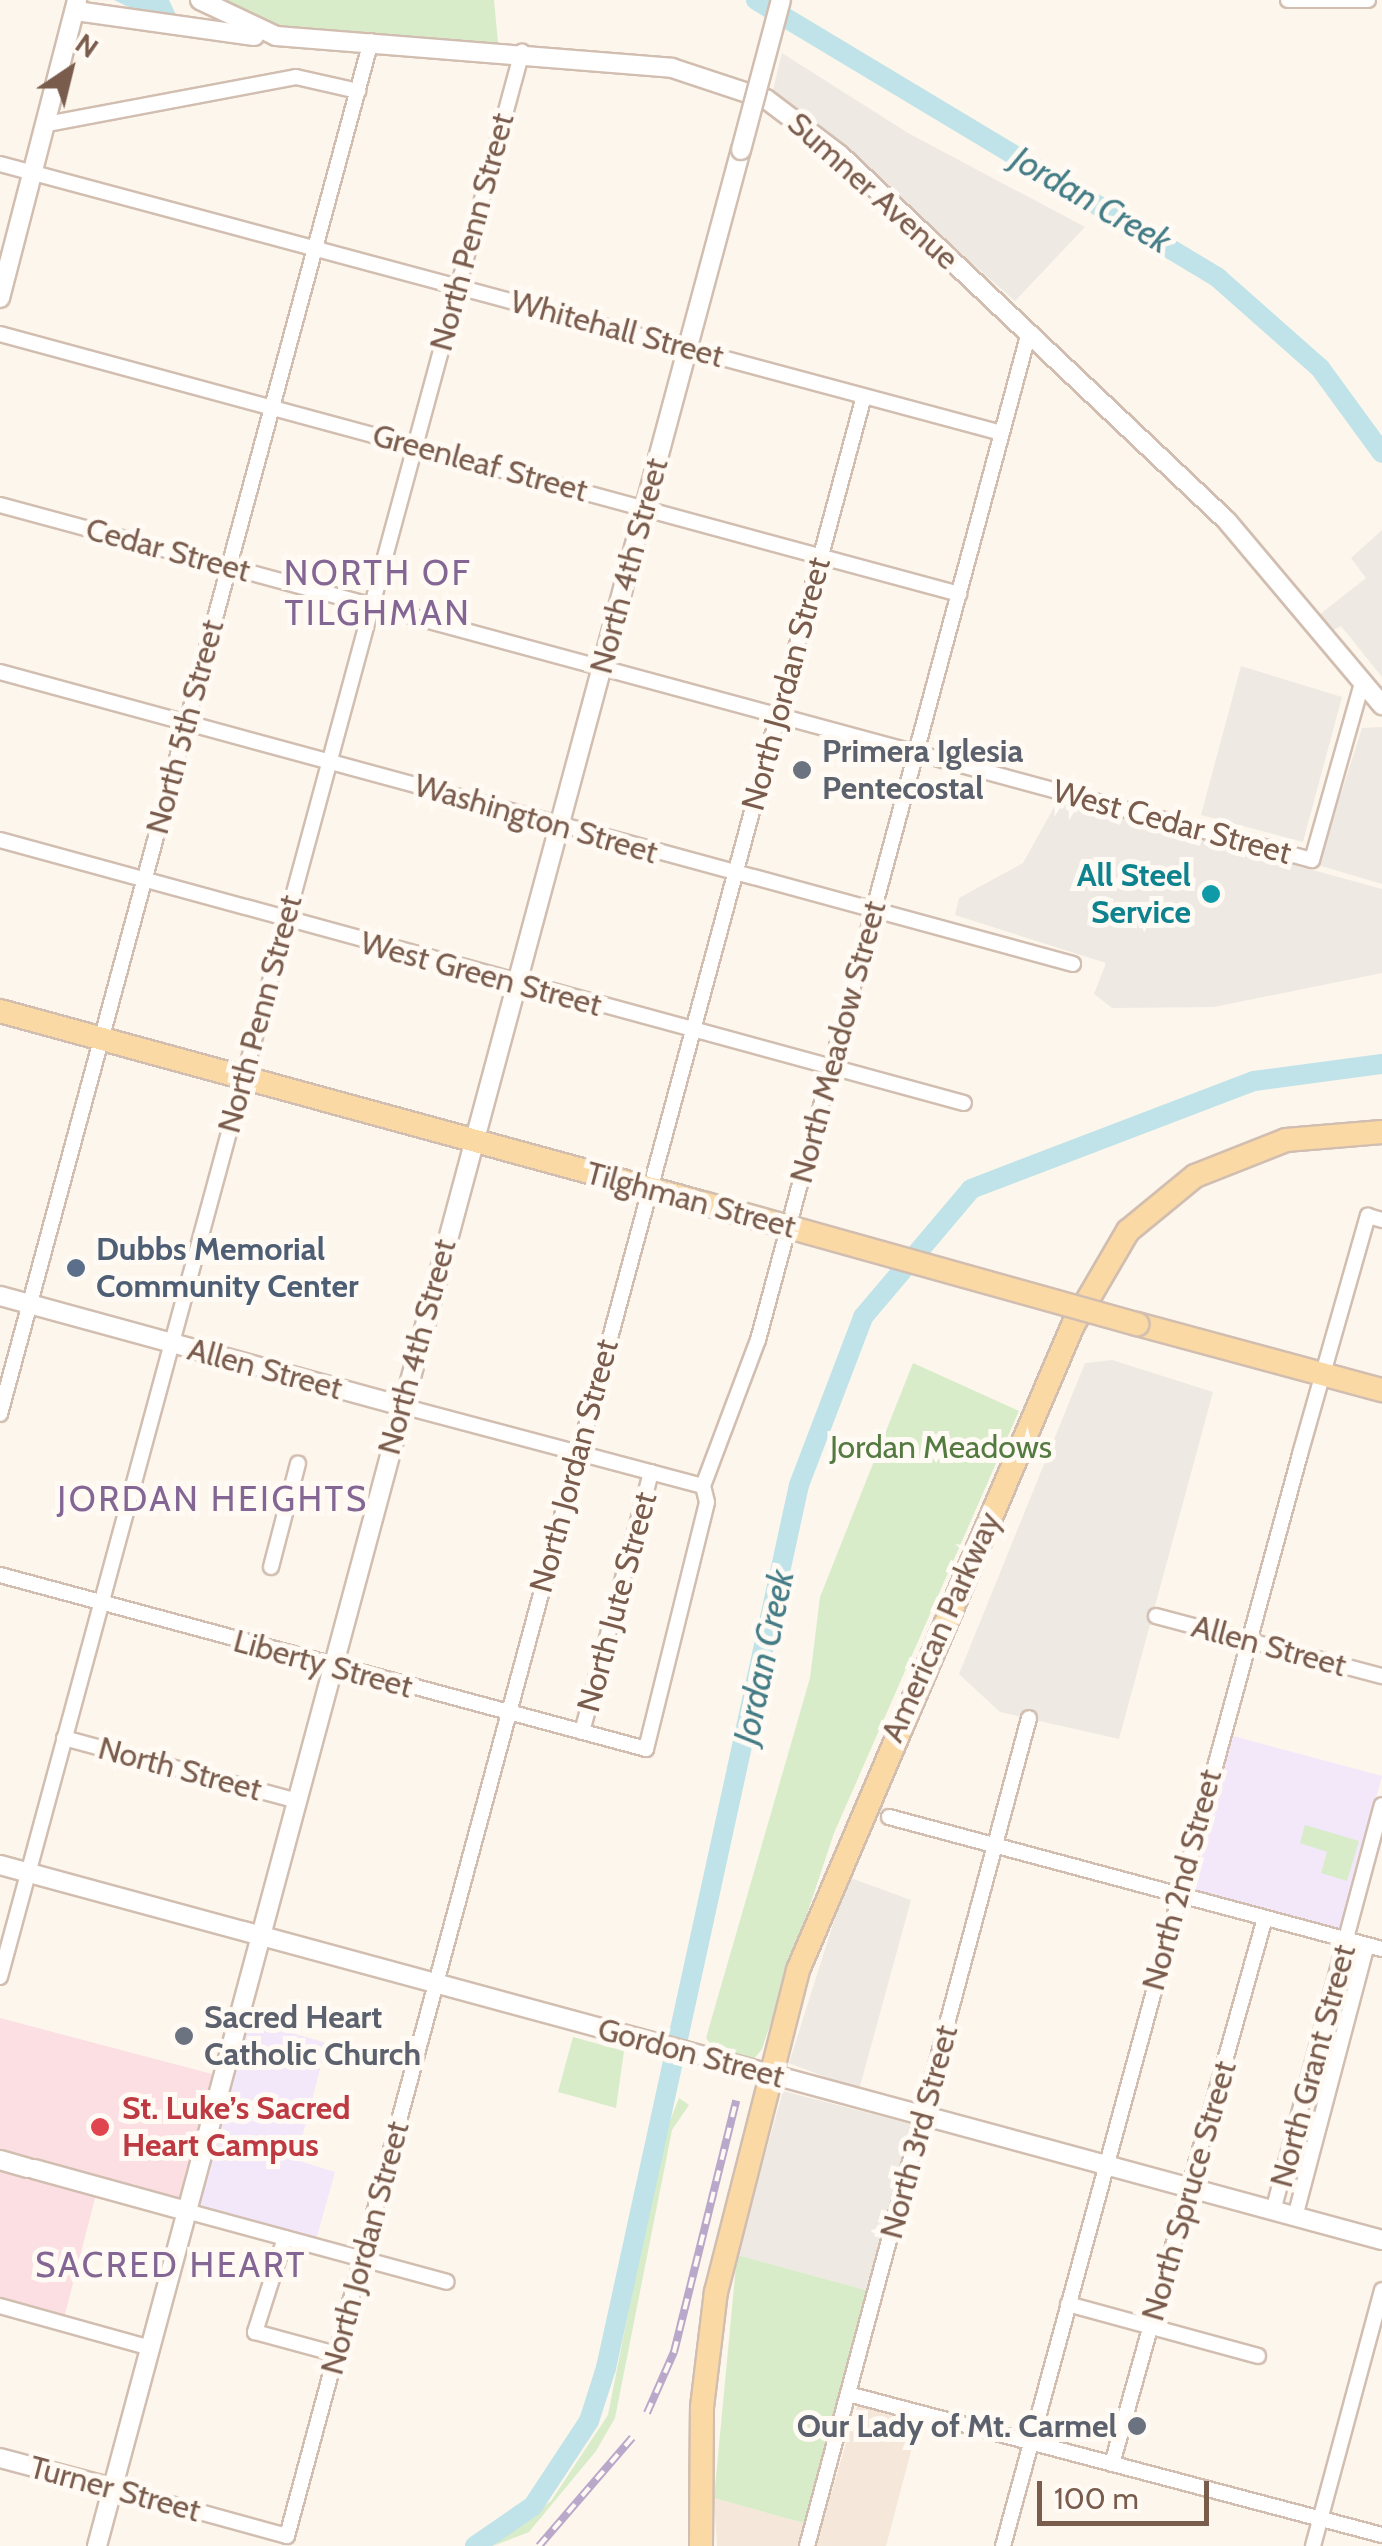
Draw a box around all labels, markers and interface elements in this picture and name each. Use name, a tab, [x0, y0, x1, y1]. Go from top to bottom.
north arrow	[20, 20, 120, 120]
text: N	[69, 26, 105, 65]
street label: Sumner Avenue	[780, 104, 966, 278]
street label: North Penn Street	[422, 109, 522, 355]
water label: Jordan Creek	[1004, 138, 1178, 262]
street label: Whitehall Street	[506, 282, 728, 376]
street label: Greenleaf Street	[368, 416, 592, 510]
street label: North 4th Street	[582, 454, 676, 678]
street label: Cedar Street	[82, 510, 254, 590]
district label: NORTH OF TILGHMAN	[284, 552, 472, 634]
street label: North Jordan Street	[734, 553, 838, 815]
street label: North 5th Street	[138, 616, 232, 838]
place label: Primera Iglesia Pentecostal	[822, 733, 1023, 808]
marker: Primera Iglesia Pentecostal	[791, 759, 813, 781]
street label: Washington Street	[410, 766, 662, 872]
street label: West Cedar Street	[1049, 772, 1295, 872]
place label: All Steel Service	[1077, 857, 1191, 932]
marker: All Steel Service	[1200, 883, 1222, 905]
street label: North Penn Street	[210, 891, 310, 1137]
street label: North Meadow Street	[782, 897, 894, 1187]
street label: West Green Street	[356, 923, 606, 1025]
street label: Tilghman Street	[582, 1154, 800, 1246]
place label: Dubbs Memorial Community Center	[96, 1231, 358, 1306]
street label: North 4th Street	[370, 1235, 464, 1459]
marker: Dubbs Memorial Community Center	[65, 1257, 87, 1279]
street label: Allen Street	[184, 1330, 346, 1408]
street label: North Jordan Street	[522, 1335, 626, 1597]
park label: Jordan Meadows	[830, 1428, 1052, 1466]
district label: JORDAN HEIGHTS	[57, 1478, 369, 1520]
street label: North Jute Street	[569, 1488, 665, 1716]
street label: American Parkway	[873, 1506, 1009, 1748]
water label: Jordan Creek	[725, 1566, 803, 1748]
street label: Allen Street	[1188, 1607, 1350, 1685]
street label: Liberty Street	[229, 1622, 417, 1706]
street label: North Street	[94, 1729, 266, 1809]
street label: North 2nd Street	[1134, 1765, 1230, 1995]
street label: North Grant Street	[1262, 1941, 1364, 2191]
place label: Sacred Heart Catholic Church	[204, 1999, 421, 2074]
street label: Gordon Street	[594, 2010, 788, 2096]
street label: North 3rd Street	[872, 2021, 966, 2243]
marker: Sacred Heart Catholic Church	[173, 2025, 195, 2047]
street label: North Spruce Street	[1134, 2057, 1244, 2325]
place label: St. Luke’s Sacred Heart Campus	[122, 2090, 350, 2165]
marker: St. Luke’s Sacred Heart Campus	[87, 2114, 113, 2140]
street label: North Jordan Street	[313, 2117, 417, 2379]
district label: SACRED HEART	[35, 2244, 307, 2286]
place label: Our Lady of Mt. Carmel	[797, 2407, 1117, 2445]
marker: Our Lady of Mt. Carmel	[1126, 2415, 1148, 2437]
street label: Turner Street	[26, 2448, 204, 2530]
scale bar	[1042, 2461, 1214, 2523]
text: 100 m	[1054, 2480, 1139, 2517]

